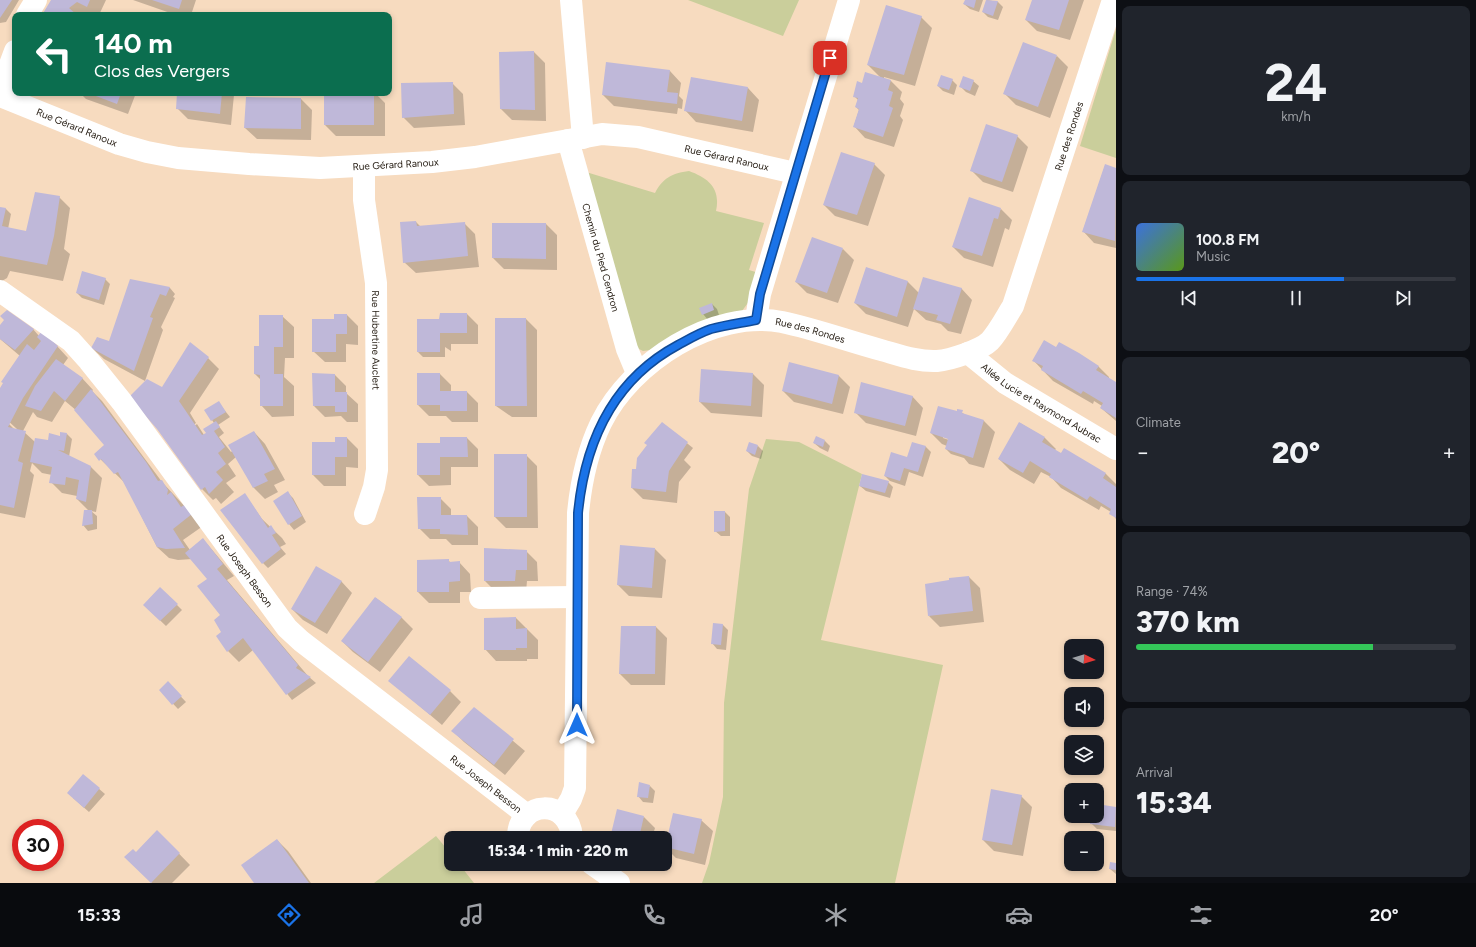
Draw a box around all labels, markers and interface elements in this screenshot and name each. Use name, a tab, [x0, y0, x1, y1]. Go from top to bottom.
text: 140 m	[94, 26, 173, 60]
icon: left	[28, 28, 80, 80]
pin	[813, 41, 847, 75]
icon: arrive	[819, 47, 841, 69]
text: 24	[1264, 52, 1328, 114]
text: Clos des Vergers	[94, 60, 230, 82]
street label: Rue des Rondes	[1052, 100, 1086, 172]
street label: Rue Gérard Ranoux	[34, 105, 119, 150]
text: km/h	[1281, 109, 1311, 124]
street label: Rue Gérard Ranoux	[683, 142, 770, 174]
street label: Rue Gérard Ranoux	[352, 155, 440, 173]
street label: Chemin du Pied Cendron	[579, 202, 622, 314]
text: 100.8 FM	[1196, 231, 1259, 249]
text: Music	[1196, 249, 1230, 264]
icon: previous	[1178, 287, 1200, 309]
icon: pause	[1285, 287, 1307, 309]
icon: next	[1392, 287, 1414, 309]
street label: Rue Hubertine Auclert	[369, 290, 383, 390]
street label: Rue des Rondes	[774, 315, 847, 346]
street label: Allée Lucie et Raymond Aubrac	[978, 360, 1104, 446]
text: Climate	[1136, 415, 1181, 430]
text: 20°	[1272, 434, 1320, 471]
text: −	[1136, 439, 1150, 466]
text: +	[1442, 439, 1456, 466]
street label: Rue Joseph Besson	[214, 532, 276, 610]
text: Range · 74%	[1136, 584, 1208, 599]
text: 370 km	[1136, 603, 1240, 640]
north arrow	[1064, 639, 1104, 679]
map controls	[1064, 639, 1104, 871]
button: sound	[1064, 687, 1104, 727]
position arrow	[556, 704, 598, 746]
button: layers	[1064, 735, 1104, 775]
street label: Rue Joseph Besson	[447, 752, 525, 816]
text: Arrival	[1136, 765, 1173, 780]
button: +	[1064, 783, 1104, 823]
text: 15:34	[1136, 784, 1212, 821]
speed limit sign: 30	[12, 819, 64, 871]
button: −	[1064, 831, 1104, 871]
text: 15:34 · 1 min · 220 m	[488, 842, 628, 860]
icon: directions	[275, 901, 303, 929]
icon: music	[458, 901, 486, 929]
icon: phone	[640, 901, 668, 929]
icon: climate	[822, 901, 850, 929]
icon: car	[1005, 901, 1033, 929]
icon: filters	[1187, 901, 1215, 929]
text: 15:33	[77, 904, 121, 926]
text: 20°	[1370, 904, 1399, 926]

